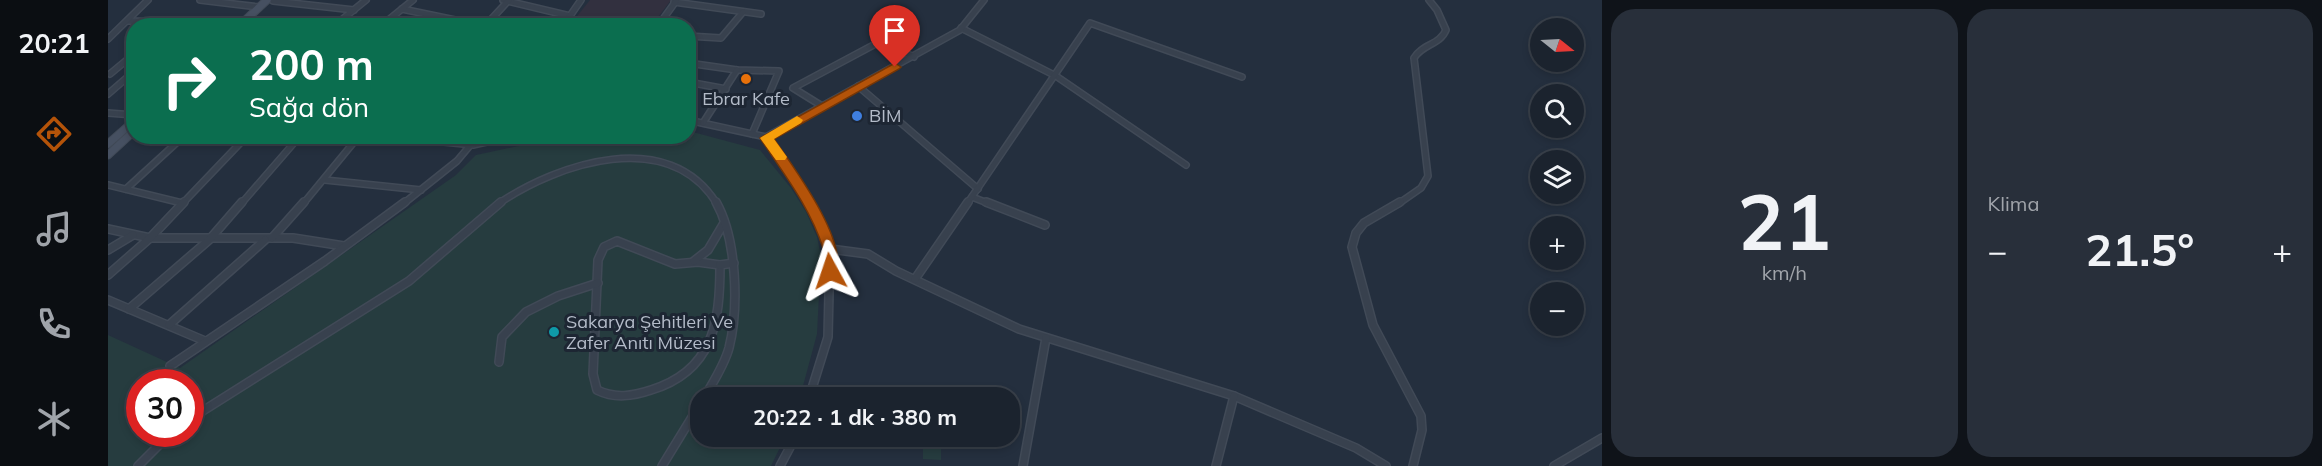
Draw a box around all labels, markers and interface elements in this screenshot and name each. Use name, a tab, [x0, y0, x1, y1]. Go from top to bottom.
pin	[869, 5, 920, 67]
icon: arrive	[878, 14, 911, 47]
north arrow	[1530, 18, 1584, 72]
map controls	[1530, 18, 1584, 336]
text: 20:21	[18, 26, 90, 60]
text: 200 m	[249, 38, 374, 91]
icon: right	[150, 42, 228, 120]
marker: Ebrar Kafe	[739, 72, 753, 86]
button: search	[1530, 84, 1584, 138]
place label: Ebrar Kafe	[702, 87, 790, 110]
text: Sağa dön	[249, 90, 369, 124]
place label: BİM	[869, 104, 901, 127]
marker: BİM	[850, 109, 864, 123]
icon: directions	[33, 113, 75, 155]
button: layers	[1530, 150, 1584, 204]
text: 21	[1737, 172, 1831, 270]
text: Klima	[1988, 191, 2039, 216]
icon: music	[33, 208, 75, 250]
button: +	[1530, 216, 1584, 270]
text: 21.5°	[2085, 221, 2194, 277]
text: −	[1988, 230, 2007, 271]
text: +	[2272, 230, 2292, 271]
position arrow	[798, 239, 862, 303]
text: km/h	[1762, 260, 1807, 285]
button: −	[1530, 282, 1584, 336]
icon: phone	[33, 303, 75, 345]
place label: Sakarya Şehitleri Ve Zafer Anıtı Müzesi	[566, 310, 733, 354]
marker: Sakarya Şehitleri Ve Zafer Anıtı Müzesi	[547, 325, 561, 339]
speed limit sign: 30	[126, 369, 204, 447]
icon: climate	[33, 398, 75, 440]
text: 20:22 · 1 dk · 380 m	[753, 403, 957, 431]

